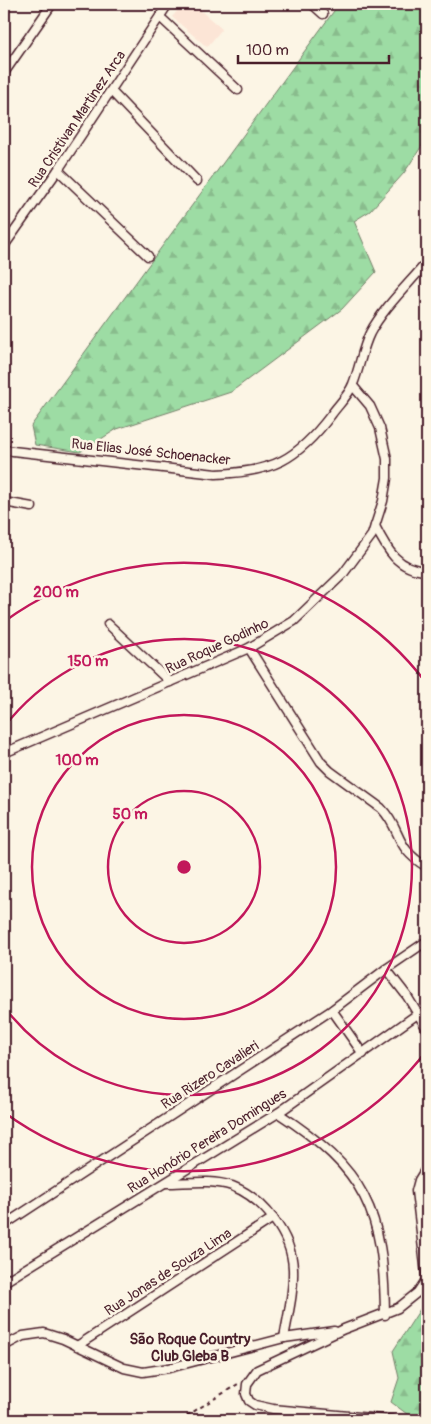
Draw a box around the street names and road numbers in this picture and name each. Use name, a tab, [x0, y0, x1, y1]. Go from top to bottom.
street label: Rua Cristivan Martinez Arca	[25, 47, 129, 191]
street label: Rua Elias José Schoenacker	[71, 435, 231, 469]
street label: Rua Roque Godinho	[163, 614, 272, 677]
street label: Rua Rizero Cavalieri	[158, 1037, 262, 1113]
street label: Rua Honório Pereira Domingues	[125, 1085, 290, 1197]
street label: Rua Jonas de Souza Lima	[101, 1225, 235, 1319]

